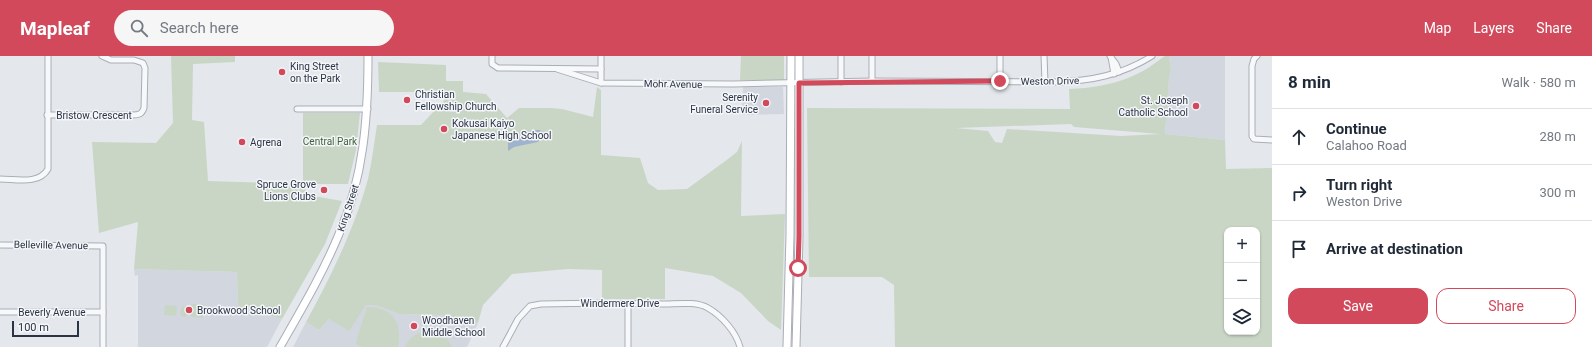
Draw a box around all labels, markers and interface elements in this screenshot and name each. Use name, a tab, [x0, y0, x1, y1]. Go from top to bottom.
search box	[114, 10, 394, 46]
text: Mapleaf	[20, 17, 90, 40]
icon: search	[128, 17, 150, 39]
text: Search here	[160, 19, 239, 37]
text: Map	[1424, 20, 1451, 36]
text: Layers	[1473, 20, 1514, 36]
text: Share	[1536, 20, 1572, 36]
place label: King Street on the Park	[290, 61, 341, 84]
marker: King Street on the Park	[277, 67, 287, 77]
route end	[991, 72, 1009, 90]
text: 8 min	[1288, 72, 1331, 92]
street label: Weston Drive	[1021, 75, 1079, 87]
text: Walk · 580 m	[1501, 75, 1576, 90]
street label: Mohr Avenue	[644, 78, 702, 90]
place label: Christian Fellowship Church	[415, 89, 497, 112]
place label: Serenity Funeral Service	[690, 92, 758, 115]
marker: Christian Fellowship Church	[402, 95, 412, 105]
place label: St. Joseph Catholic School	[1118, 95, 1188, 118]
marker: Serenity Funeral Service	[761, 98, 771, 108]
marker: St. Joseph Catholic School	[1191, 101, 1201, 111]
street label: Bristow Crescent	[56, 110, 132, 121]
place label: Kokusai Kaiyo Japanese High School	[452, 118, 551, 141]
text: Continue	[1326, 120, 1387, 138]
marker: Kokusai Kaiyo Japanese High School	[439, 124, 449, 134]
icon: ahead	[1288, 126, 1310, 148]
text: 280 m	[1539, 129, 1576, 144]
park label: Central Park	[303, 136, 358, 147]
marker: Agrena	[237, 137, 247, 147]
place label: Agrena	[250, 137, 282, 148]
text: Calahoo Road	[1326, 138, 1407, 153]
text: Turn right	[1326, 176, 1392, 194]
place label: Spruce Grove Lions Clubs	[257, 179, 316, 202]
icon: right	[1288, 182, 1310, 204]
street label: King Street	[335, 183, 361, 233]
marker: Spruce Grove Lions Clubs	[319, 185, 329, 195]
text: 300 m	[1539, 185, 1576, 200]
text: Weston Drive	[1326, 194, 1402, 209]
map controls	[1224, 227, 1260, 335]
button: +	[1224, 227, 1260, 263]
icon: arrive	[1288, 238, 1310, 260]
street label: Belleville Avenue	[14, 239, 88, 251]
text: Arrive at destination	[1326, 240, 1463, 258]
route start	[789, 259, 807, 277]
button: −	[1224, 263, 1260, 299]
button: Save	[1288, 288, 1428, 324]
button: Share	[1436, 288, 1576, 324]
street label: Windermere Drive	[581, 298, 659, 309]
button: layers	[1224, 299, 1260, 335]
marker: Brookwood School	[184, 305, 194, 315]
place label: Brookwood School	[197, 305, 281, 316]
street label: Beverly Avenue	[18, 307, 86, 318]
place label: Woodhaven Middle School	[422, 315, 485, 338]
scale bar	[12, 319, 79, 338]
text: 100 m	[18, 321, 49, 334]
marker: Woodhaven Middle School	[409, 321, 419, 331]

